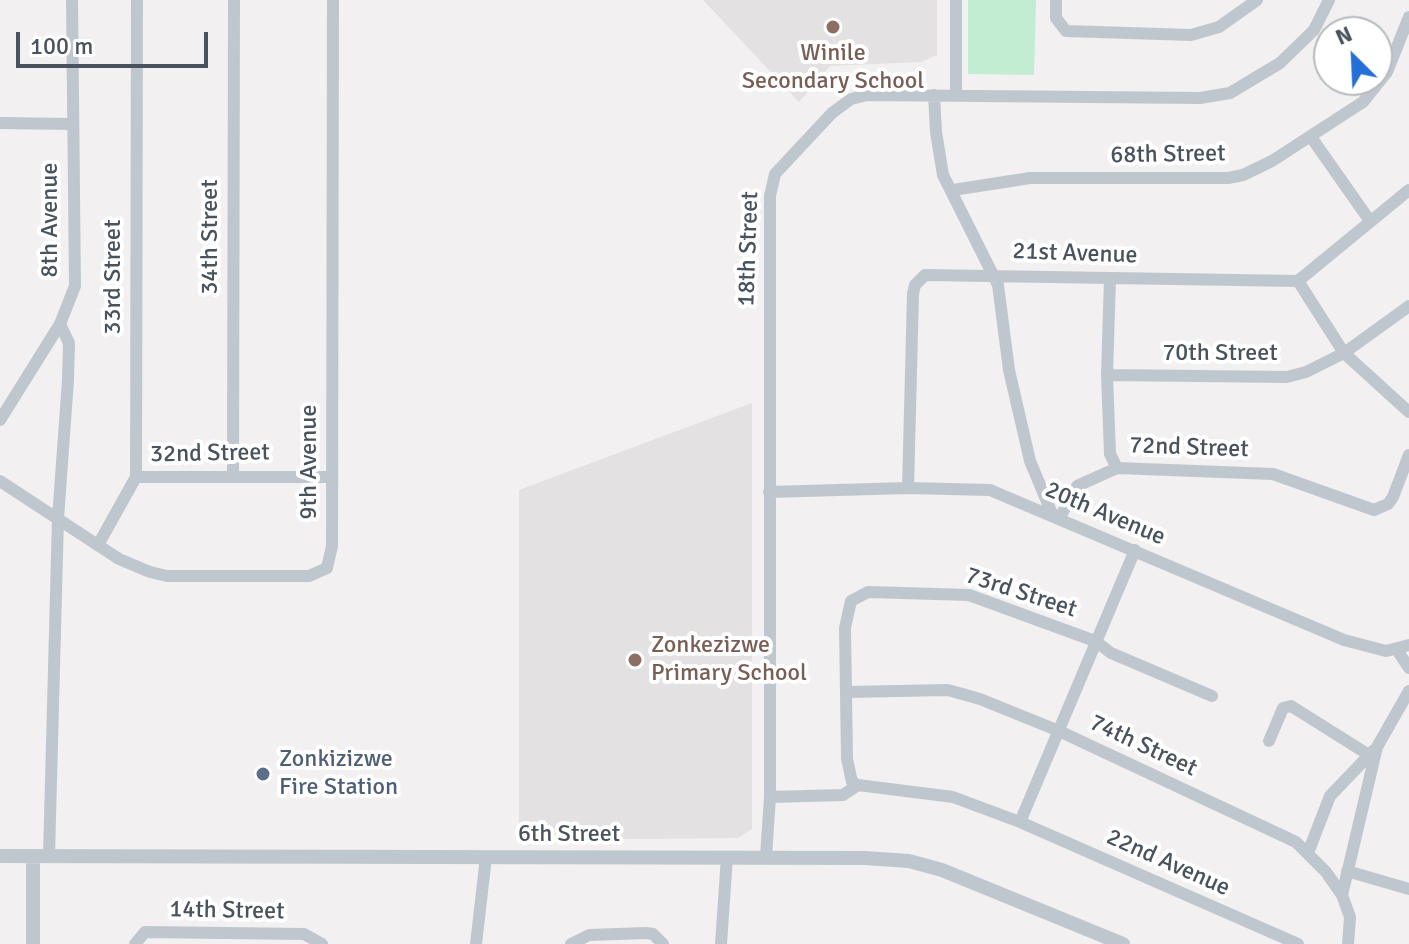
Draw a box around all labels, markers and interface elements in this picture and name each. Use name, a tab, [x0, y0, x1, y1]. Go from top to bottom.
scale bar	[20, 16, 212, 66]
north arrow	[1313, 16, 1393, 96]
marker: Winile Secondary School	[824, 18, 842, 36]
text: N	[1331, 20, 1356, 51]
text: 100 m	[30, 31, 93, 61]
place label: Winile Secondary School	[742, 40, 924, 96]
street label: 68th Street	[1110, 140, 1226, 170]
street label: 8th Avenue	[37, 163, 65, 277]
street label: 34th Street	[197, 179, 225, 295]
street label: 18th Street	[733, 191, 765, 307]
street label: 33rd Street	[100, 219, 128, 335]
street label: 21st Avenue	[1012, 237, 1138, 271]
street label: 70th Street	[1162, 340, 1278, 368]
street label: 9th Avenue	[296, 405, 324, 519]
street label: 72nd Street	[1129, 432, 1249, 464]
street label: 32nd Street	[150, 439, 270, 469]
street label: 20th Avenue	[1041, 476, 1169, 552]
street label: 73rd Street	[962, 562, 1080, 624]
place label: Zonkezizwe Primary School	[651, 632, 807, 688]
marker: Zonkezizwe Primary School	[626, 651, 644, 669]
street label: 74th Street	[1085, 709, 1201, 783]
place label: Zonkizizwe Fire Station	[279, 746, 398, 802]
marker: Zonkizizwe Fire Station	[254, 765, 272, 783]
street label: 6th Street	[518, 821, 620, 849]
street label: 22nd Avenue	[1102, 823, 1234, 903]
street label: 14th Street	[169, 896, 285, 926]

